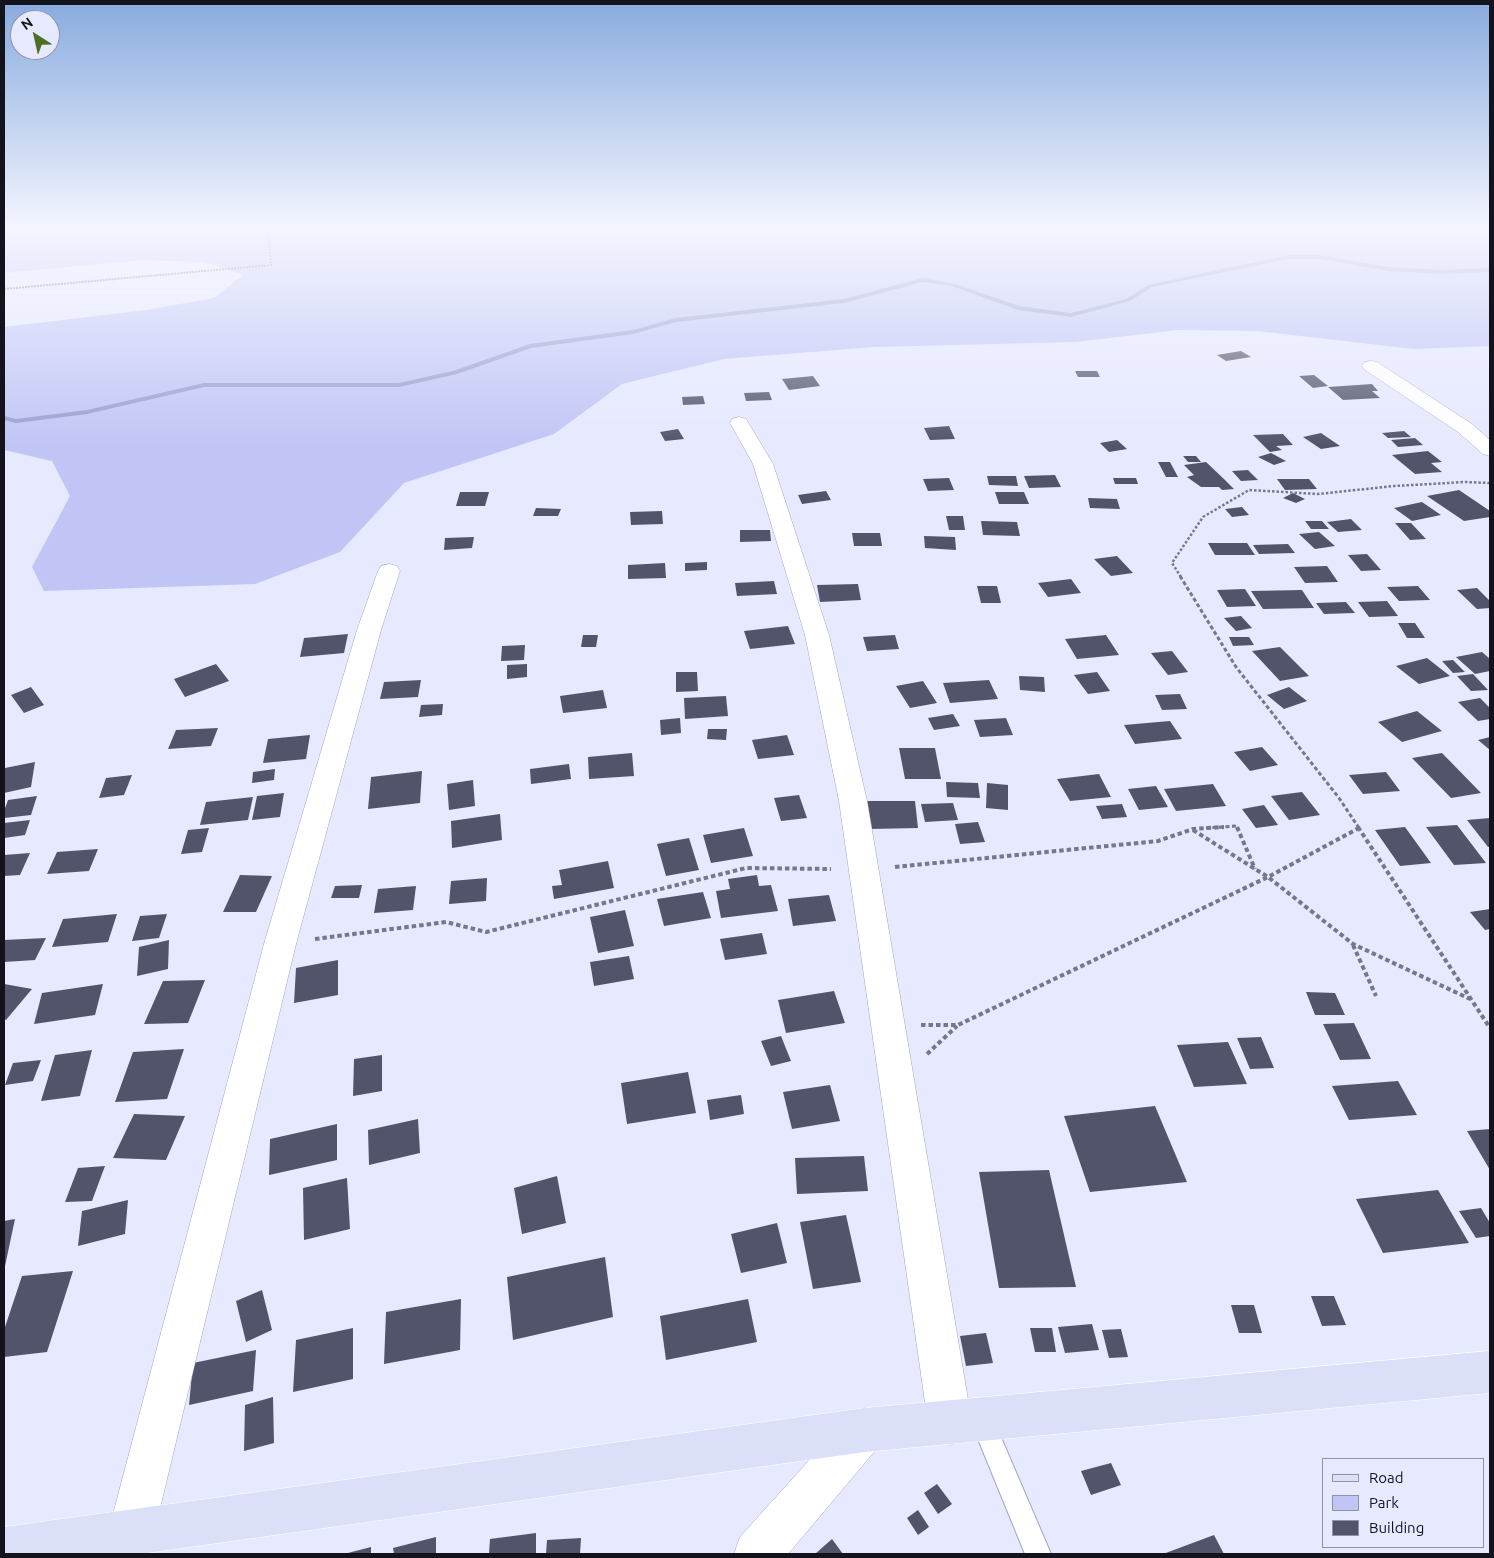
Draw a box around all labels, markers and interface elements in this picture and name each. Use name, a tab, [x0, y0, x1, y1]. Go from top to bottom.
north arrow	[10, 10, 60, 60]
text: N	[18, 14, 36, 33]
legend	[1322, 1458, 1484, 1548]
text: Road	[1369, 1469, 1404, 1486]
text: Park	[1369, 1494, 1399, 1511]
text: Building	[1369, 1519, 1424, 1536]

